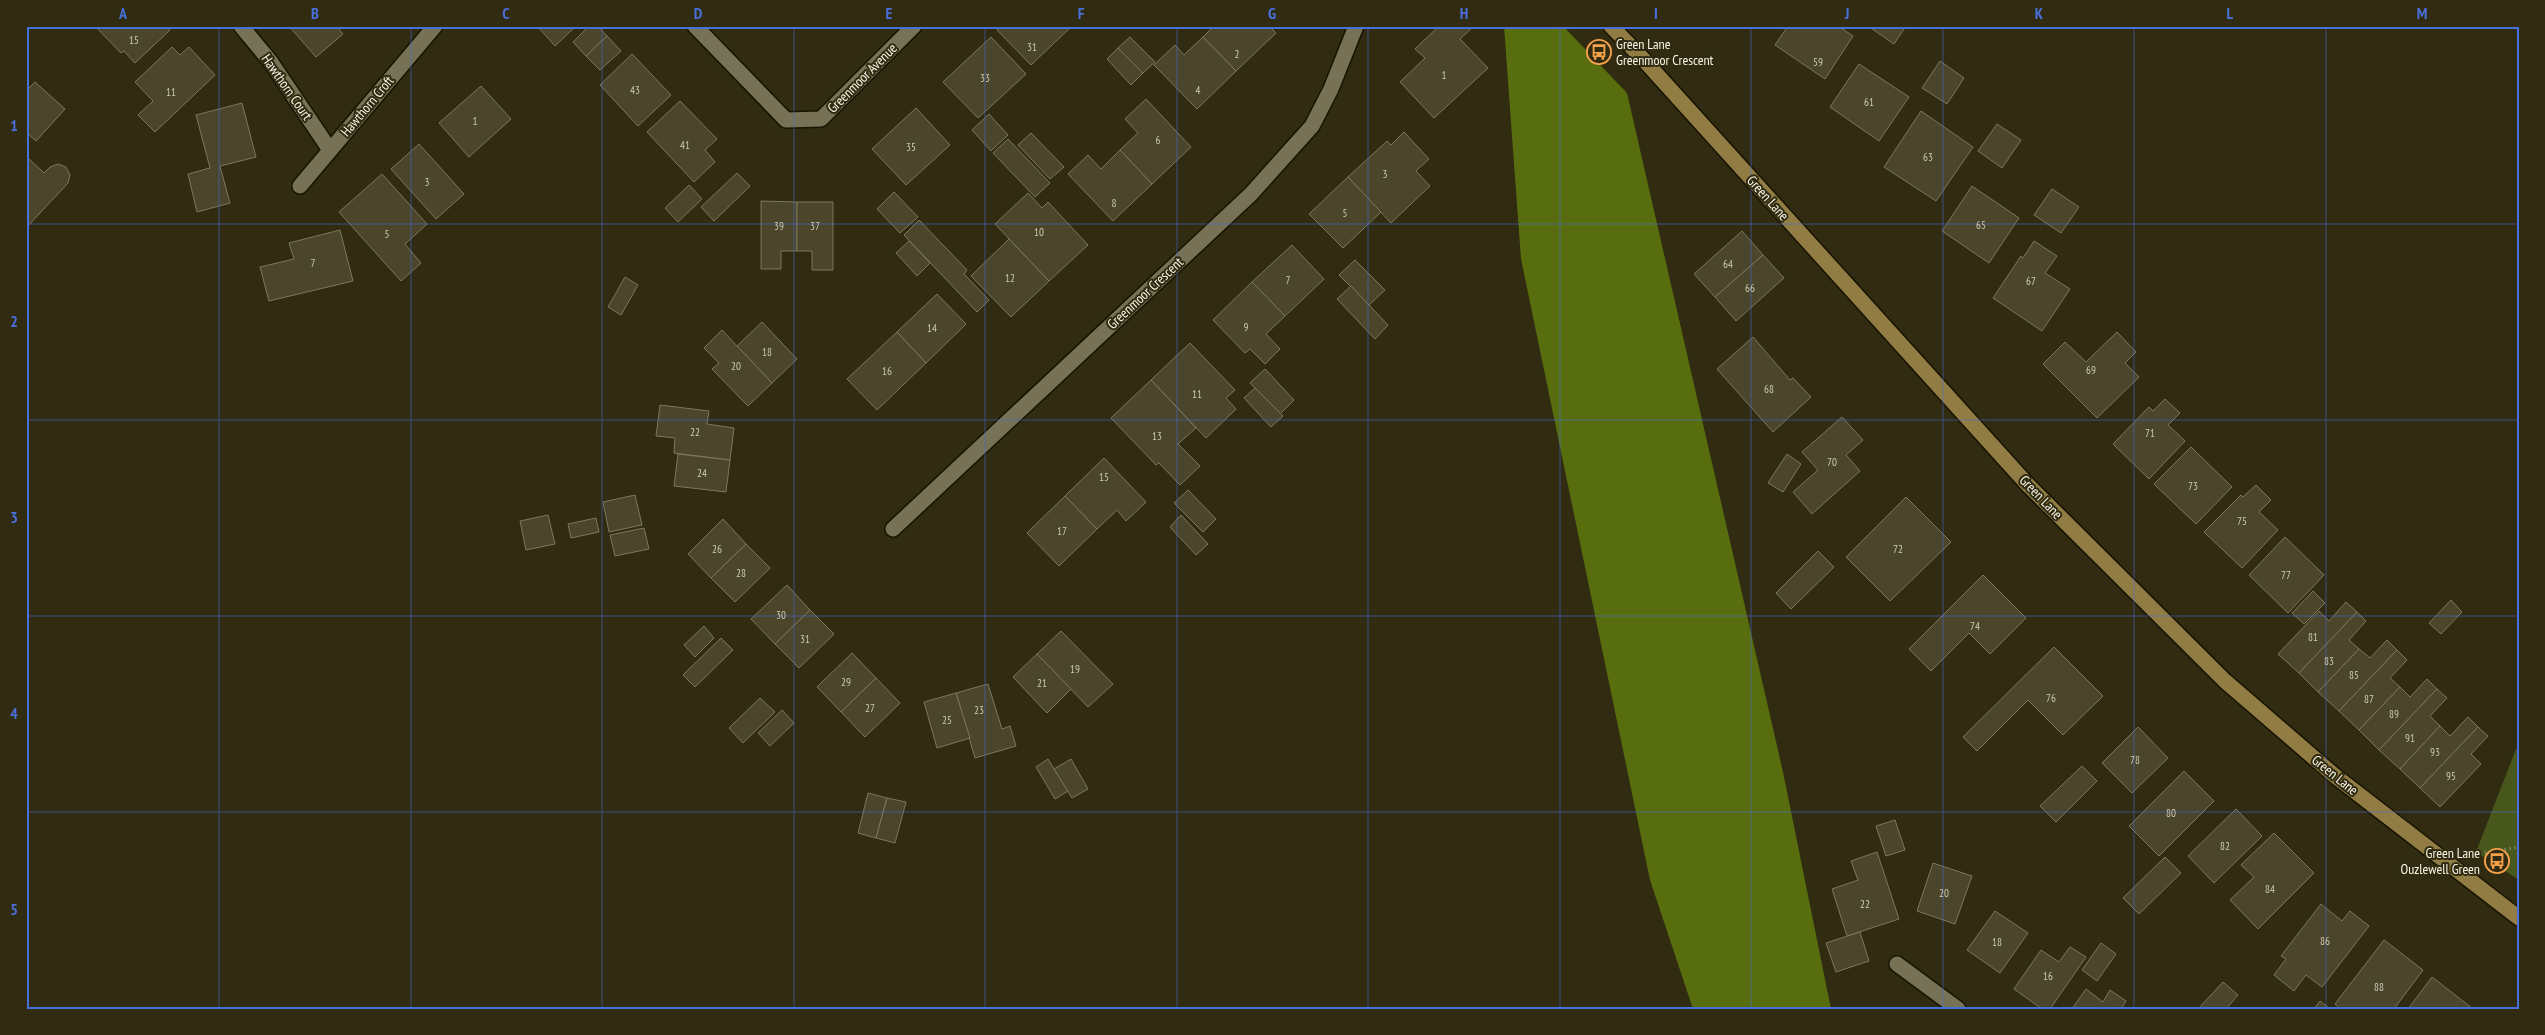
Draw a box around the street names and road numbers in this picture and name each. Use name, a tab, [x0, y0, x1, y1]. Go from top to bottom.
street label: Greenmoor Avenue	[823, 39, 901, 117]
street label: Hawthorn Court	[258, 50, 316, 124]
street label: Hawthorn Croft	[336, 72, 398, 140]
street label: Green Lane	[1743, 172, 1793, 224]
street label: Greenmoor Crescent	[1103, 253, 1187, 333]
street label: Green Lane	[2016, 471, 2067, 523]
street label: Green Lane	[2308, 751, 2362, 799]

